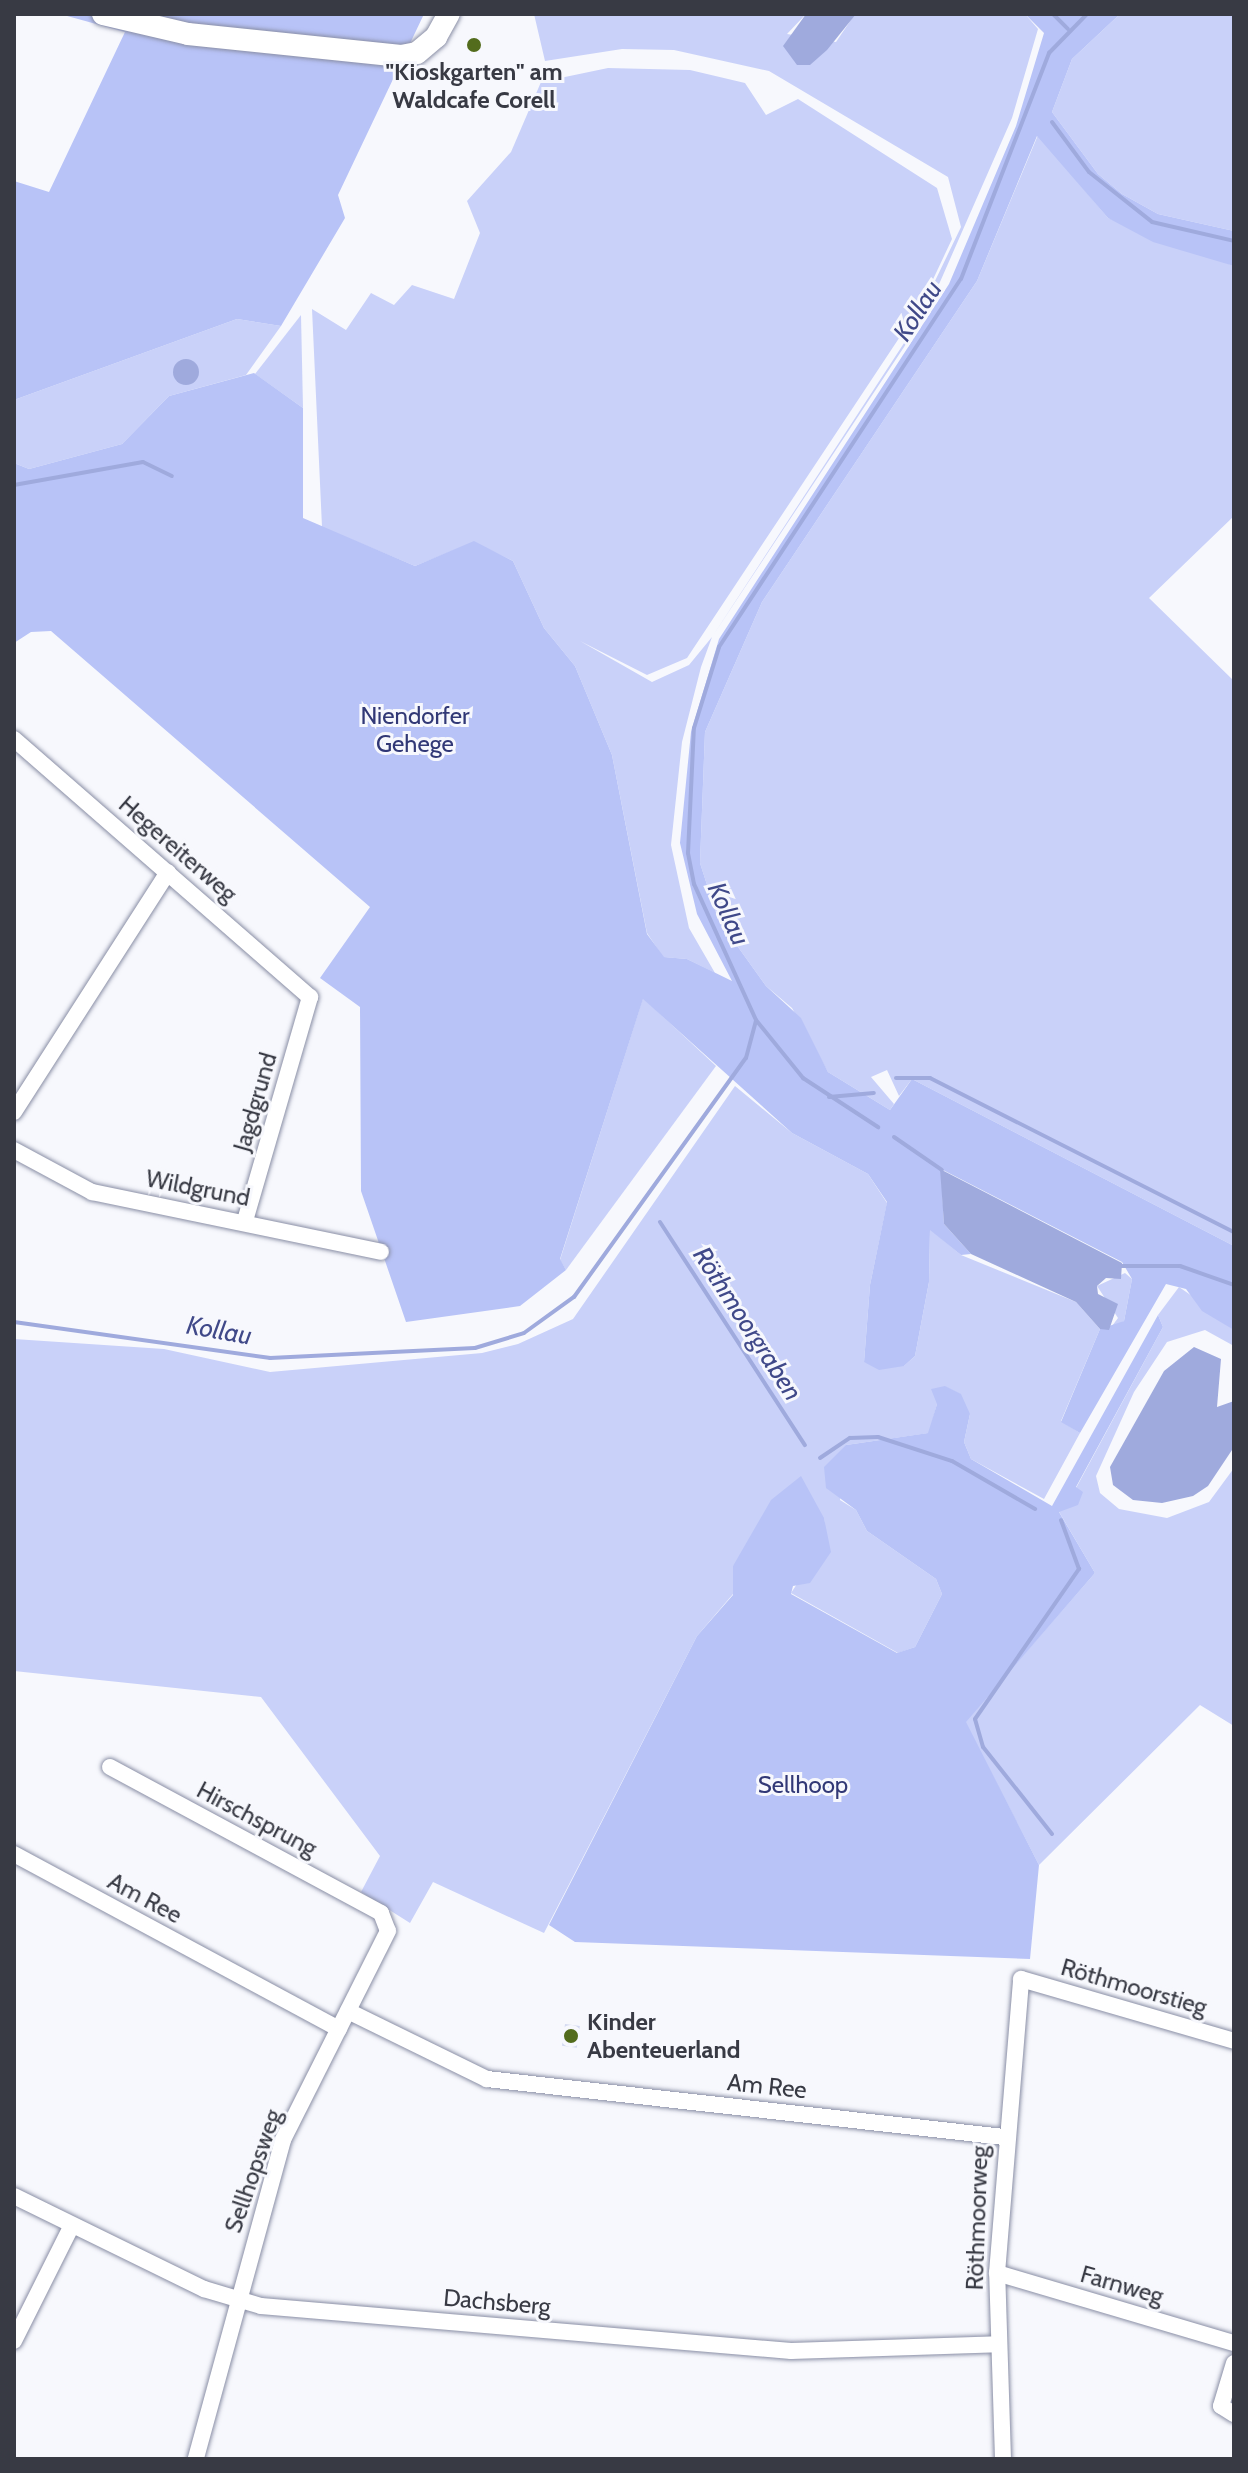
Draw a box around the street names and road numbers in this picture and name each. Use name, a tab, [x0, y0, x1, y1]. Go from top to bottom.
street label: Hegereiterweg	[113, 790, 243, 908]
street label: Jagdgrund	[227, 1049, 283, 1155]
street label: Wildgrund	[144, 1164, 252, 1212]
street label: Hirschsprung	[192, 1775, 322, 1863]
street label: Am Ree	[103, 1867, 187, 1929]
street label: Röthmoorstieg	[1058, 1952, 1210, 2022]
street label: Am Ree	[726, 2068, 808, 2104]
street label: Sellhopsweg	[218, 2105, 288, 2237]
street label: Röthmoorweg	[960, 2145, 994, 2291]
street label: Farnweg	[1077, 2259, 1167, 2311]
street label: Dachsberg	[442, 2283, 552, 2321]

